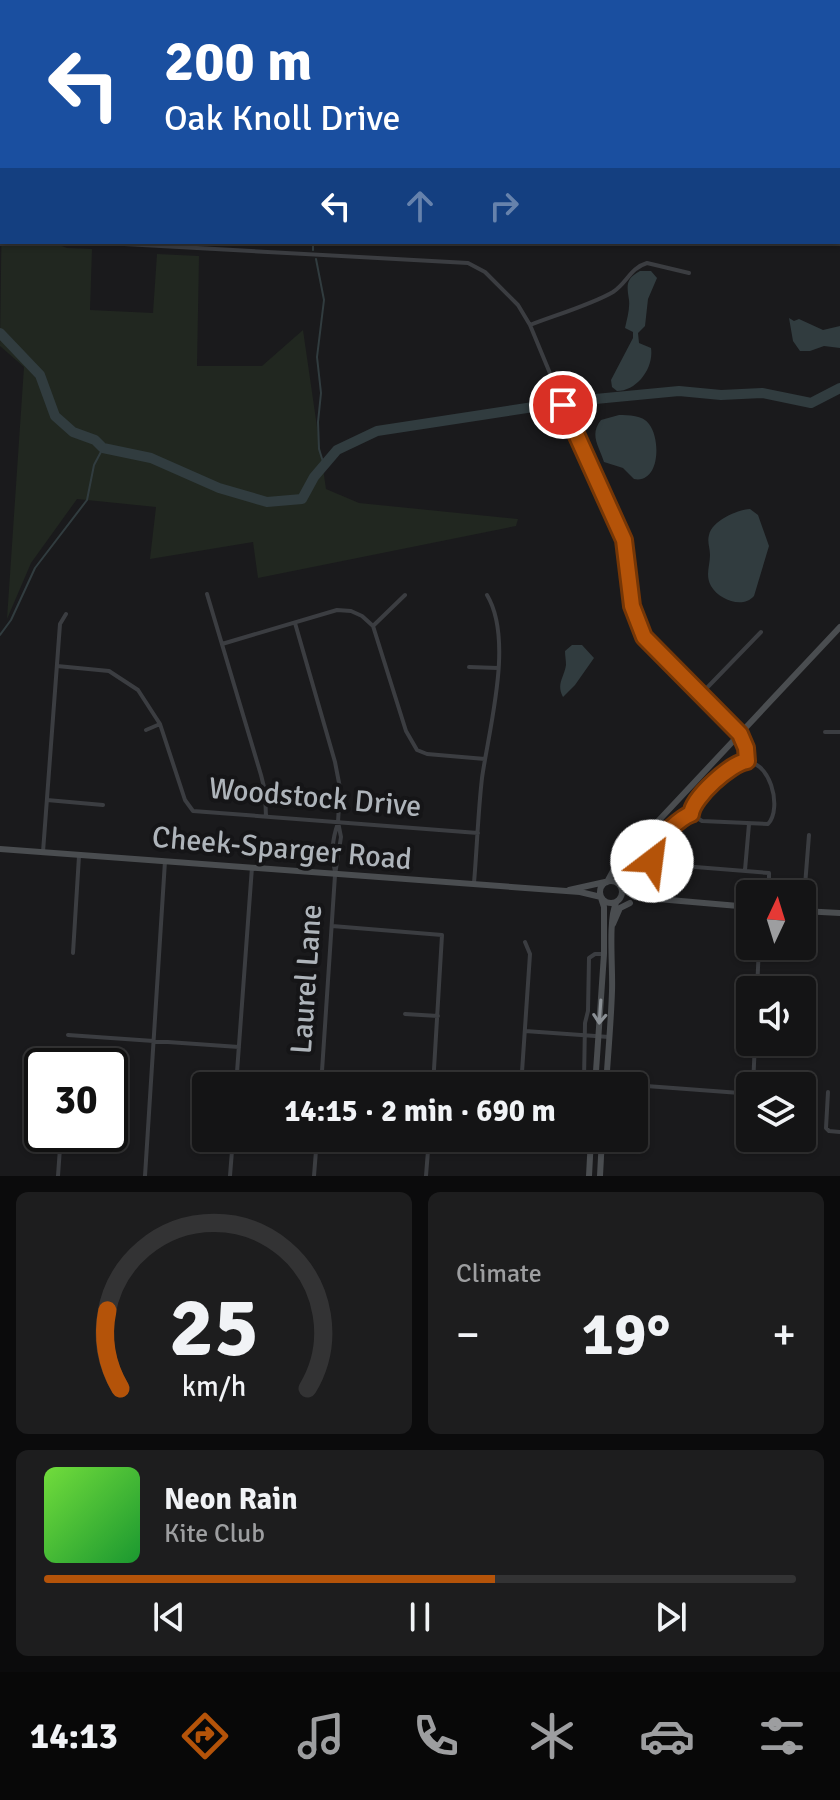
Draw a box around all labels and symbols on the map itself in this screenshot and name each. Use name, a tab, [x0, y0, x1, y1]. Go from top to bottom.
pin	[529, 371, 597, 439]
street label: Woodstock Drive	[207, 770, 423, 825]
street label: Cheek-Sparger Road	[151, 819, 413, 878]
position arrow	[610, 819, 694, 903]
north arrow	[736, 880, 816, 960]
street label: Laurel Lane	[283, 903, 330, 1055]
one-way arrow	[592, 998, 607, 1025]
speed limit sign: 30	[24, 1048, 128, 1152]

